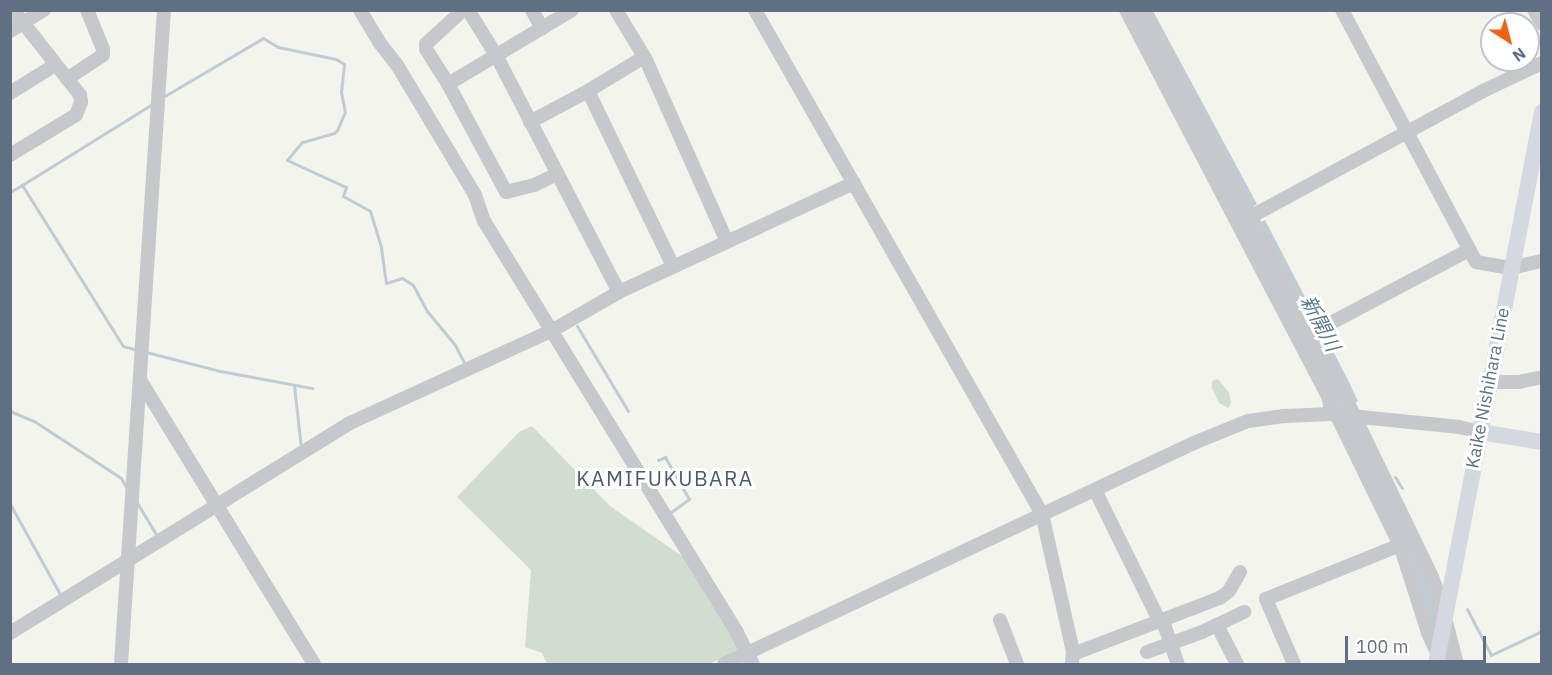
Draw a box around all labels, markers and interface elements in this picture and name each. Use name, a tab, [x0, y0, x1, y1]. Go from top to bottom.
north arrow	[1480, 12, 1540, 72]
text: N	[1509, 43, 1530, 66]
water label: 新開川	[1296, 291, 1346, 355]
street label: Kaike Nishihara Line	[1462, 306, 1514, 470]
district label: KAMIFUKUBARA	[576, 465, 754, 491]
scale bar	[1348, 624, 1489, 662]
text: 100 m	[1356, 635, 1408, 658]

